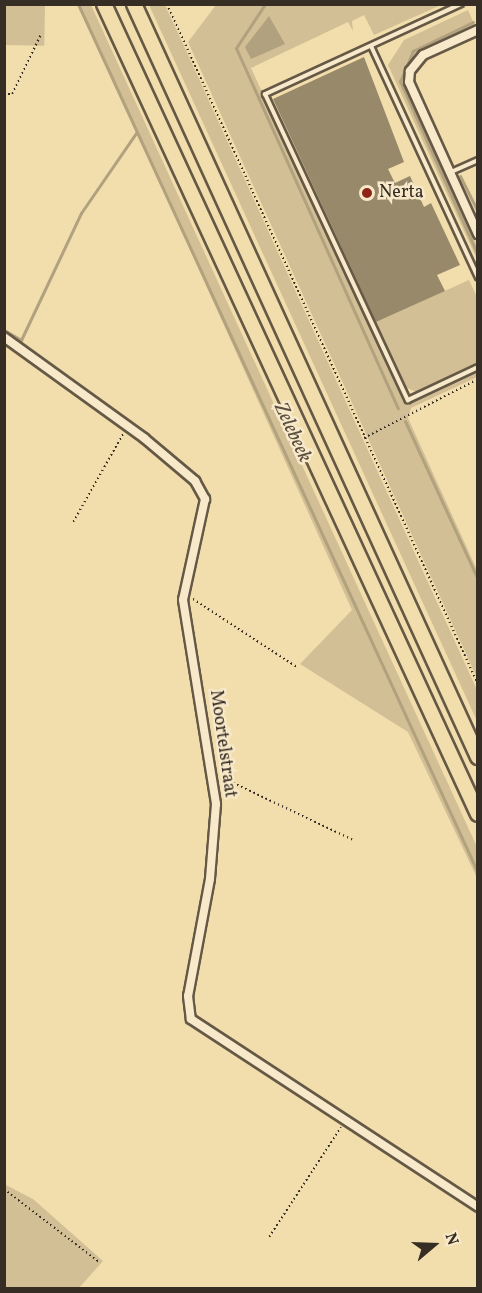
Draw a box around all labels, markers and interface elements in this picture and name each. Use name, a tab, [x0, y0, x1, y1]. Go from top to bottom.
place label: Nerta	[379, 182, 424, 204]
marker: Nerta	[360, 186, 374, 200]
water label: Zelebeek	[268, 399, 316, 467]
street label: Moortelstraat	[204, 689, 240, 799]
north arrow	[404, 1215, 464, 1275]
text: N	[439, 1230, 463, 1248]

